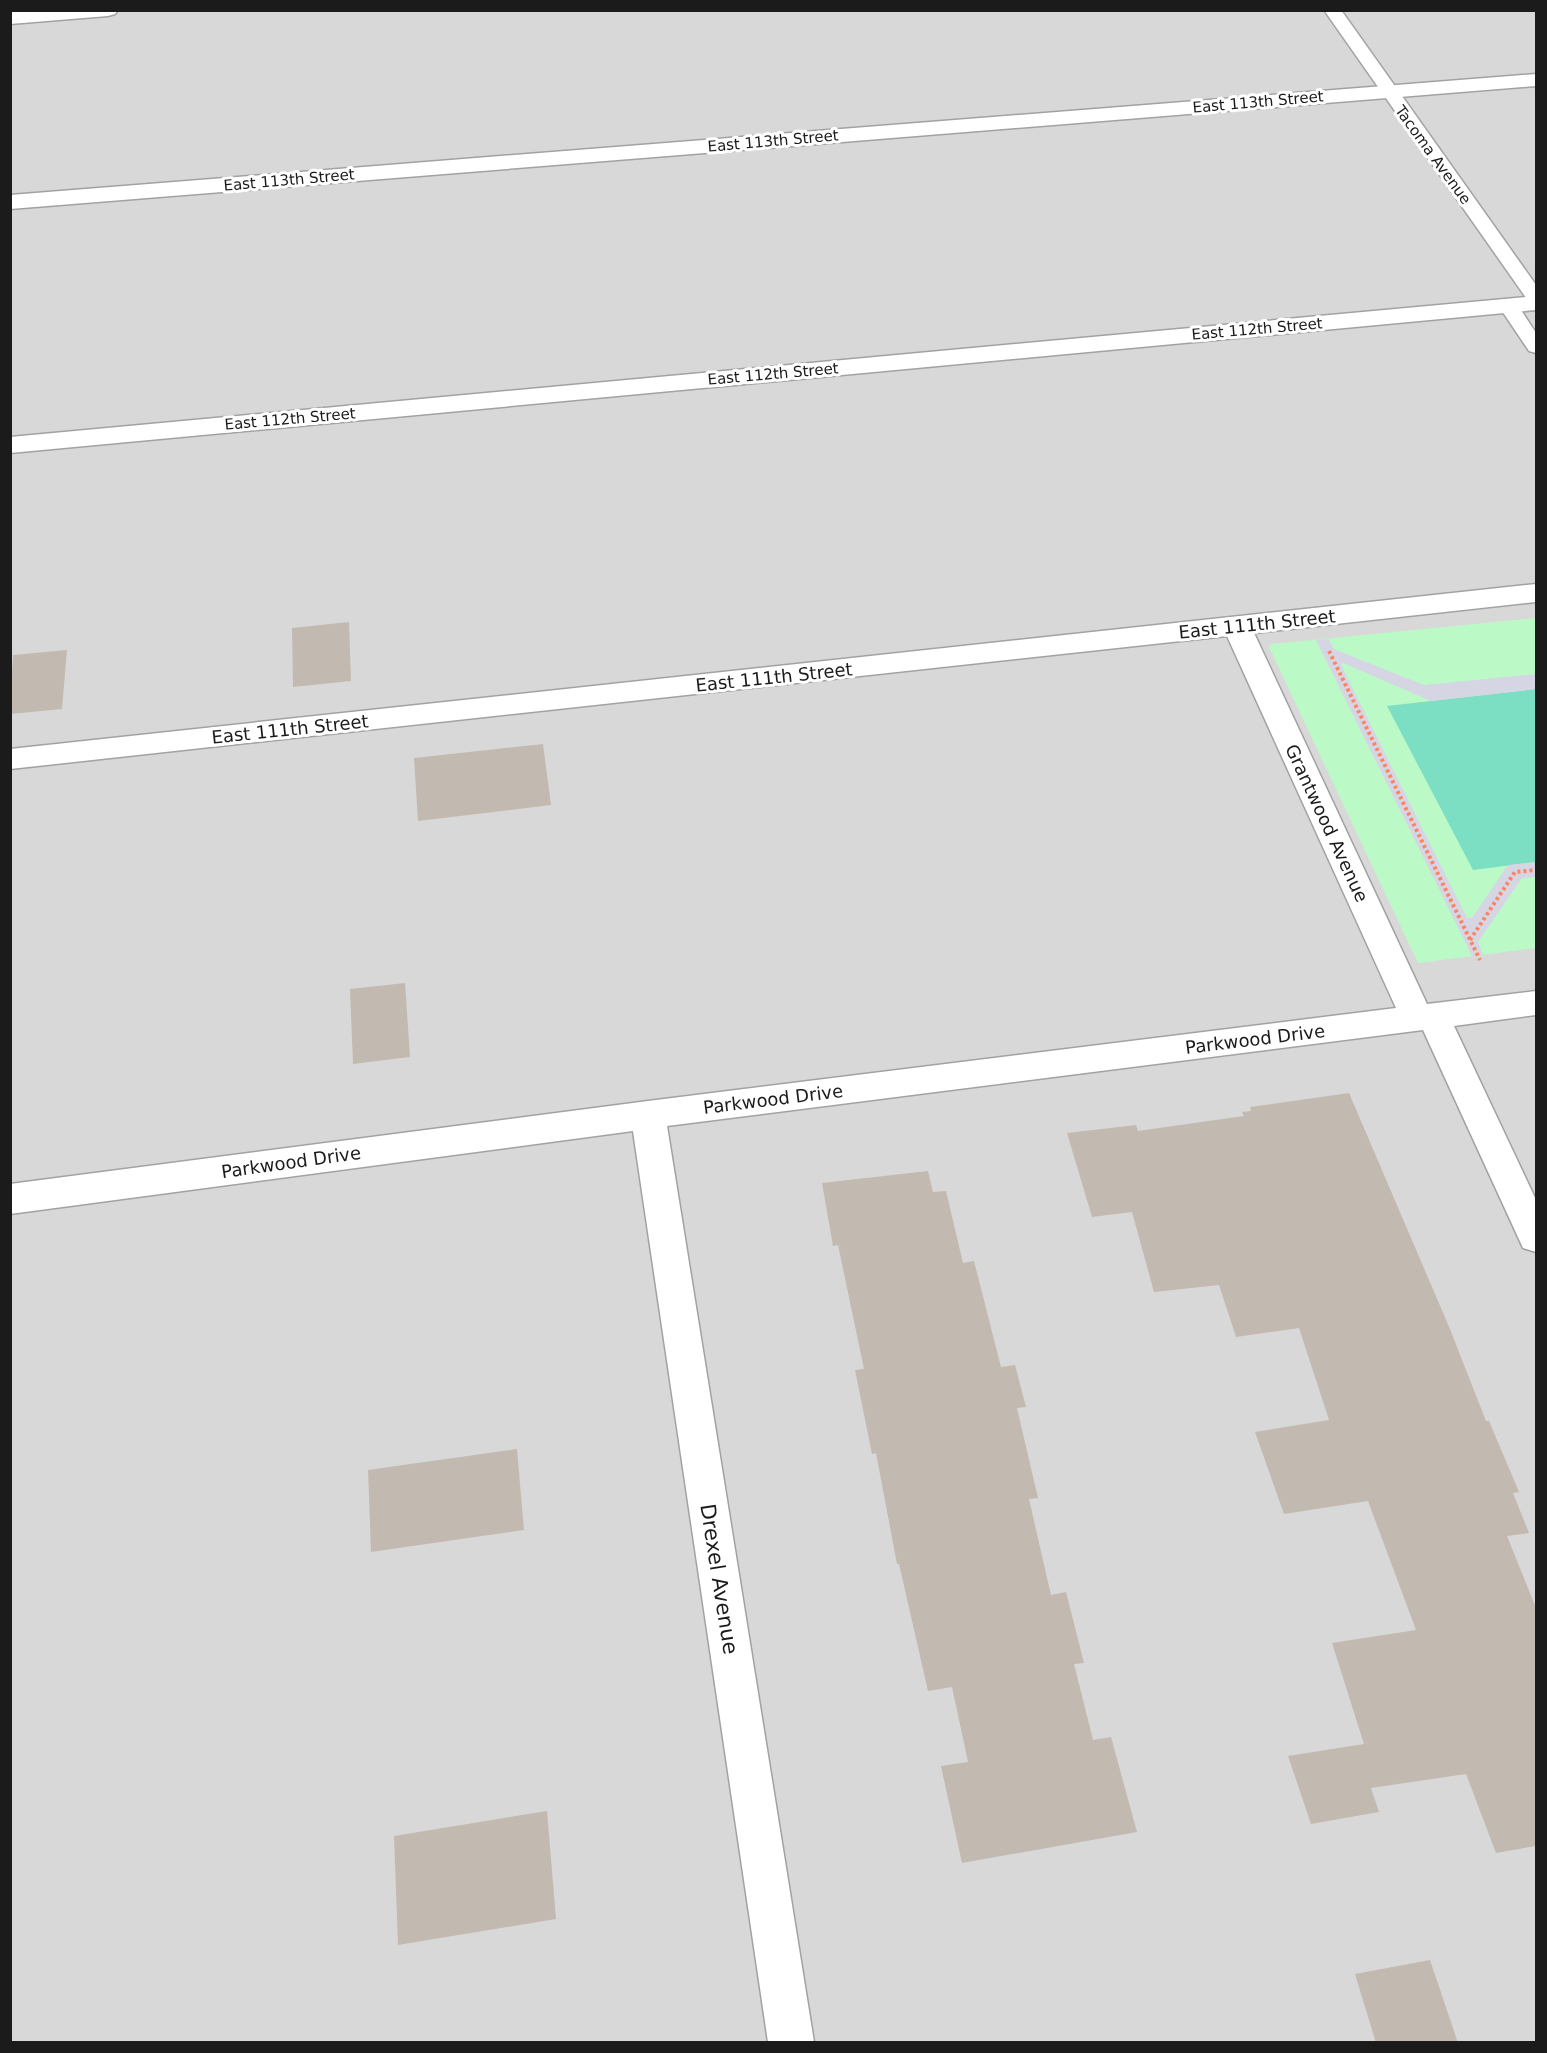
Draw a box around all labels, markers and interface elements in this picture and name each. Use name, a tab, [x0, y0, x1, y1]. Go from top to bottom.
street label: East 113th Street	[1192, 87, 1324, 117]
street label: Tacoma Avenue	[1391, 101, 1475, 208]
street label: East 113th Street	[707, 126, 839, 156]
street label: East 113th Street	[223, 165, 355, 195]
street label: East 112th Street	[1191, 314, 1323, 344]
street label: East 112th Street	[707, 359, 839, 389]
street label: East 112th Street	[224, 404, 356, 434]
street label: East 111th Street	[1177, 605, 1337, 643]
street label: East 111th Street	[694, 658, 854, 696]
street label: East 111th Street	[210, 710, 370, 748]
street label: Grantwood Avenue	[1281, 741, 1373, 905]
street label: Parkwood Drive	[1184, 1020, 1326, 1058]
street label: Parkwood Drive	[702, 1080, 844, 1118]
street label: Parkwood Drive	[220, 1142, 362, 1182]
street label: Drexel Avenue	[695, 1502, 743, 1656]

